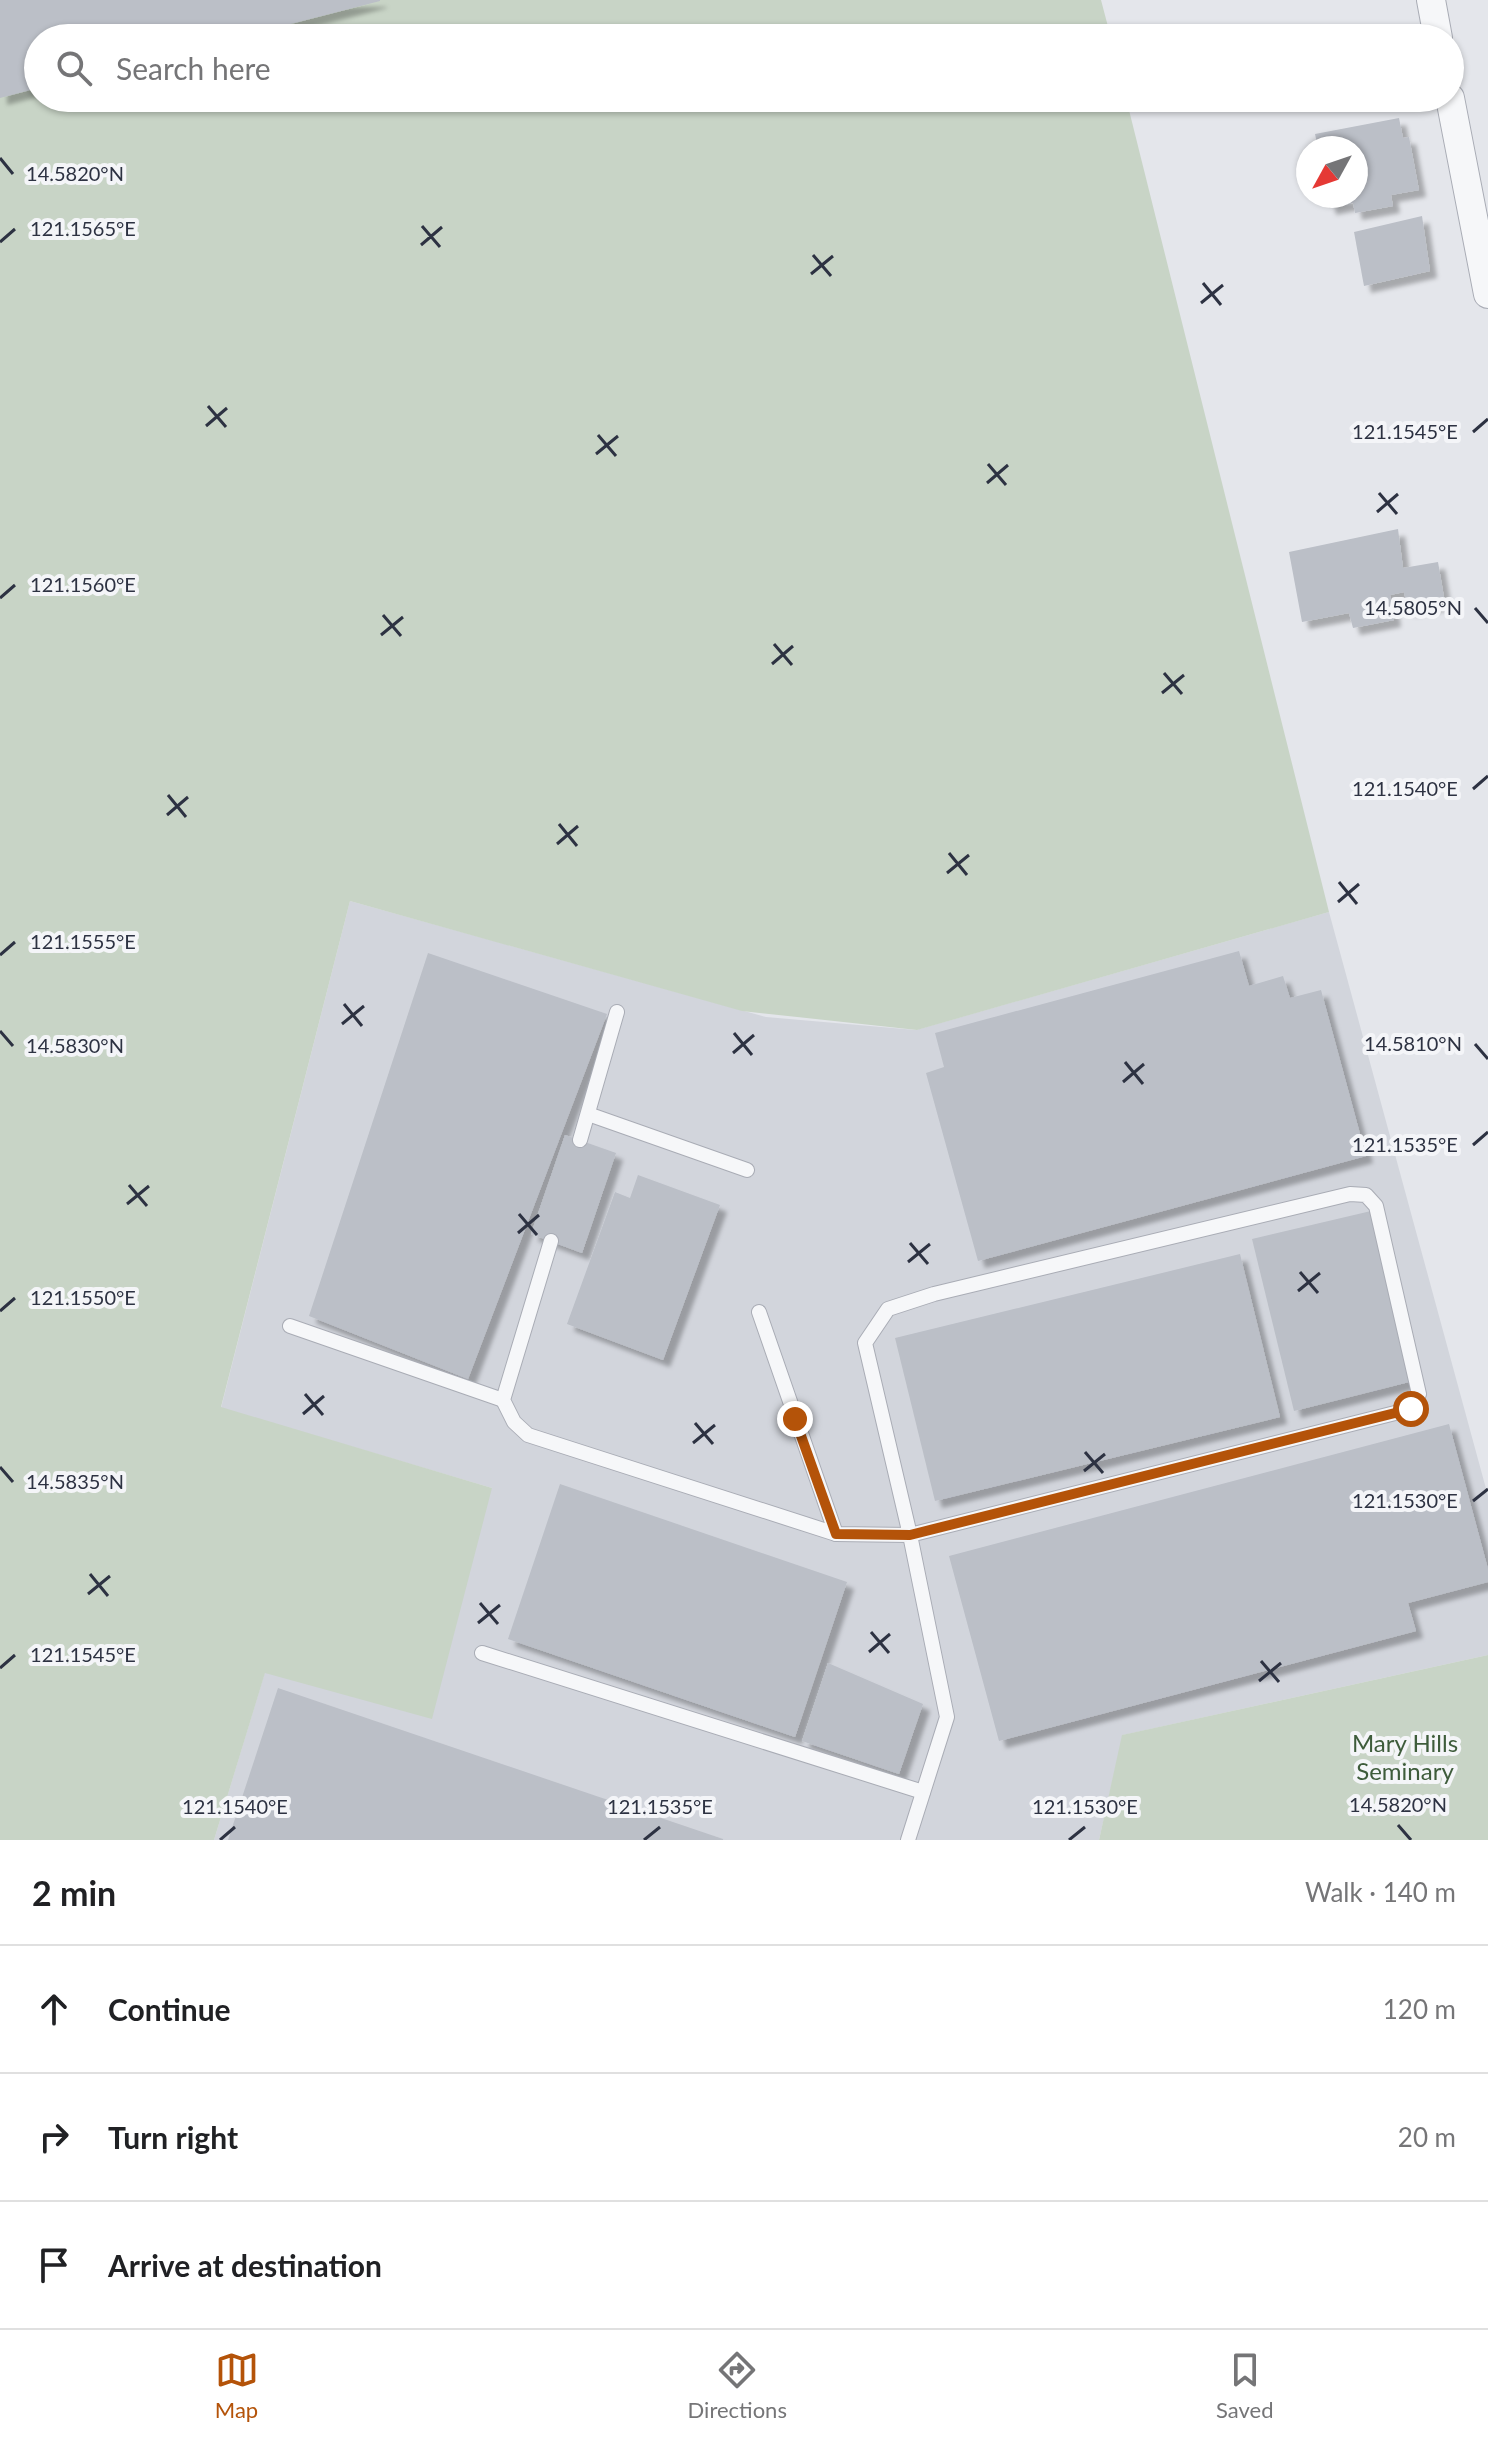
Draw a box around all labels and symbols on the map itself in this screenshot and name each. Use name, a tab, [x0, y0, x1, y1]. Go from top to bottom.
north arrow	[1296, 136, 1368, 208]
text: 14.5820°N	[26, 161, 124, 185]
text: 121.1565°E	[30, 216, 136, 240]
text: 121.1545°E	[1352, 419, 1458, 443]
text: 121.1560°E	[30, 572, 136, 596]
text: 14.5805°N	[1364, 595, 1462, 619]
text: 121.1540°E	[1352, 776, 1458, 800]
text: 121.1555°E	[30, 929, 136, 953]
text: 14.5810°N	[1364, 1031, 1462, 1055]
text: 14.5830°N	[26, 1033, 124, 1057]
text: 121.1535°E	[1352, 1132, 1458, 1156]
text: 121.1550°E	[30, 1285, 136, 1309]
route start	[1393, 1391, 1429, 1427]
route end	[777, 1401, 813, 1437]
text: 14.5835°N	[26, 1469, 124, 1493]
text: 121.1530°E	[1352, 1488, 1458, 1512]
text: 121.1545°E	[30, 1642, 136, 1666]
park label: Mary Hills Seminary	[1352, 1728, 1458, 1785]
text: 14.5820°N	[1349, 1792, 1447, 1816]
text: 121.1540°E	[182, 1794, 288, 1818]
text: 121.1535°E	[607, 1794, 713, 1818]
text: 121.1530°E	[1032, 1794, 1138, 1818]

